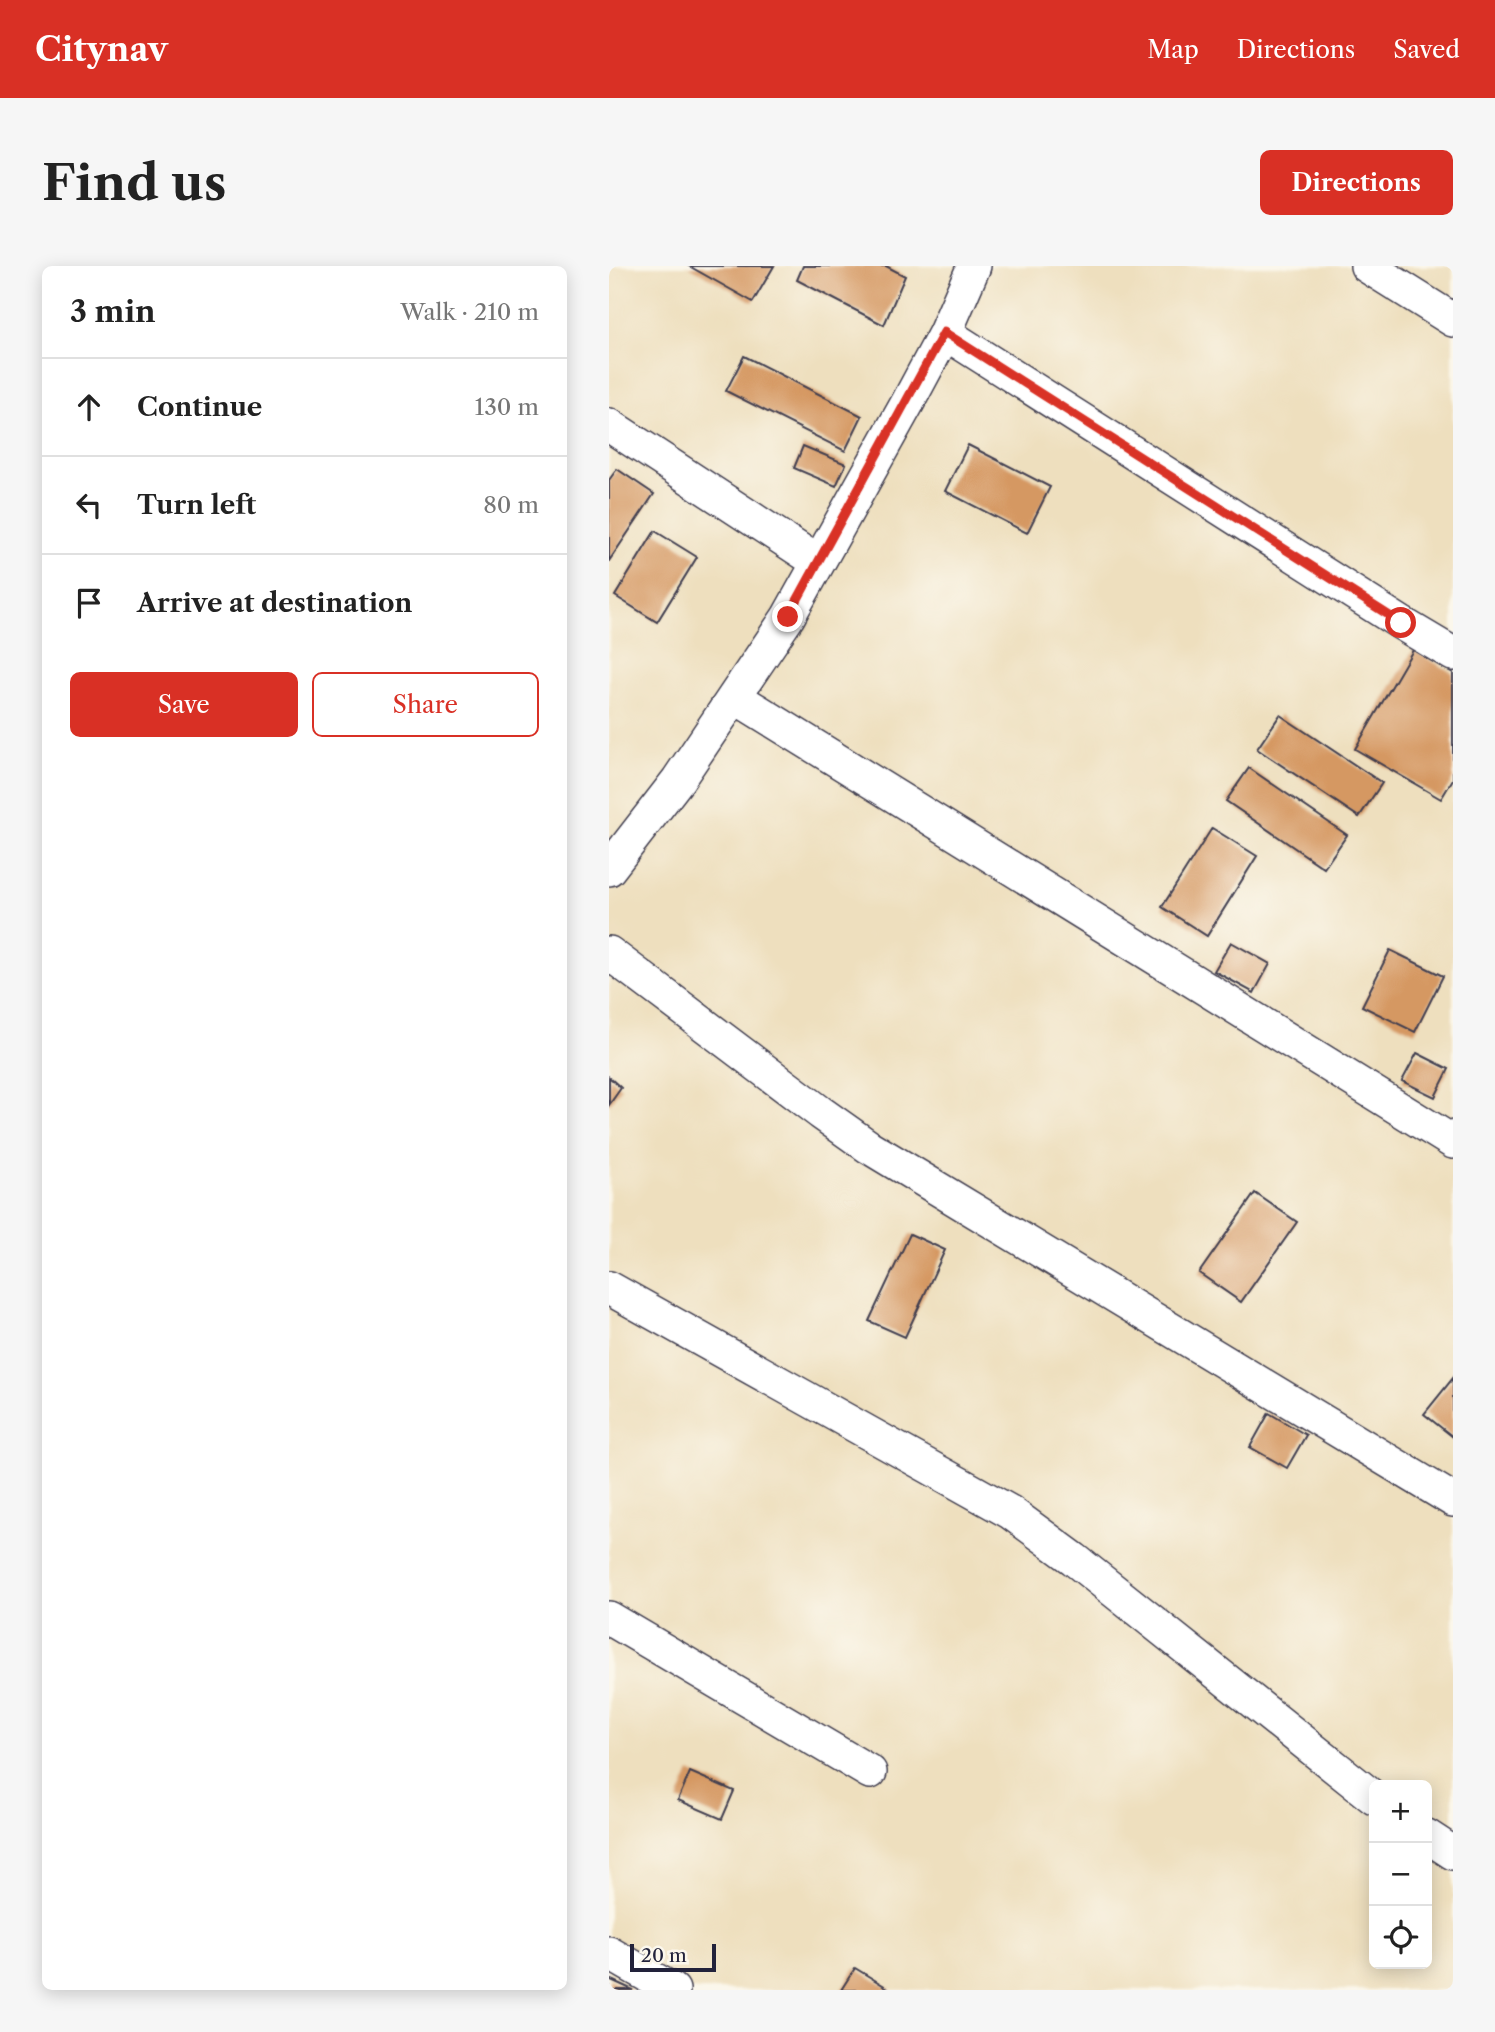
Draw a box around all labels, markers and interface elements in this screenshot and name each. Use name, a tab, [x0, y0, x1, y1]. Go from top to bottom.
text: Citynav	[35, 29, 168, 70]
text: Map	[1147, 35, 1199, 64]
text: Directions	[1237, 35, 1355, 64]
text: Saved	[1393, 35, 1460, 64]
button: Directions	[1260, 150, 1453, 215]
text: Find us	[42, 152, 226, 213]
text: 3 min	[70, 293, 156, 330]
text: Walk · 210 m	[400, 298, 539, 326]
icon: ahead	[70, 388, 108, 426]
text: Continue	[137, 391, 262, 423]
text: 130 m	[475, 393, 539, 421]
icon: left	[70, 486, 108, 524]
text: Turn left	[137, 489, 256, 521]
text: 80 m	[483, 491, 539, 519]
icon: arrive	[70, 584, 108, 622]
text: Arrive at destination	[137, 587, 412, 619]
route end	[772, 601, 803, 632]
route start	[1385, 607, 1416, 638]
button: Save	[70, 672, 298, 737]
button: Share	[312, 672, 539, 737]
map controls	[1369, 1780, 1432, 1969]
button: +	[1369, 1780, 1432, 1843]
button: −	[1369, 1843, 1432, 1906]
button: locate	[1369, 1906, 1432, 1969]
scale bar	[630, 1941, 716, 1973]
text: 20 m	[641, 1944, 687, 1967]

